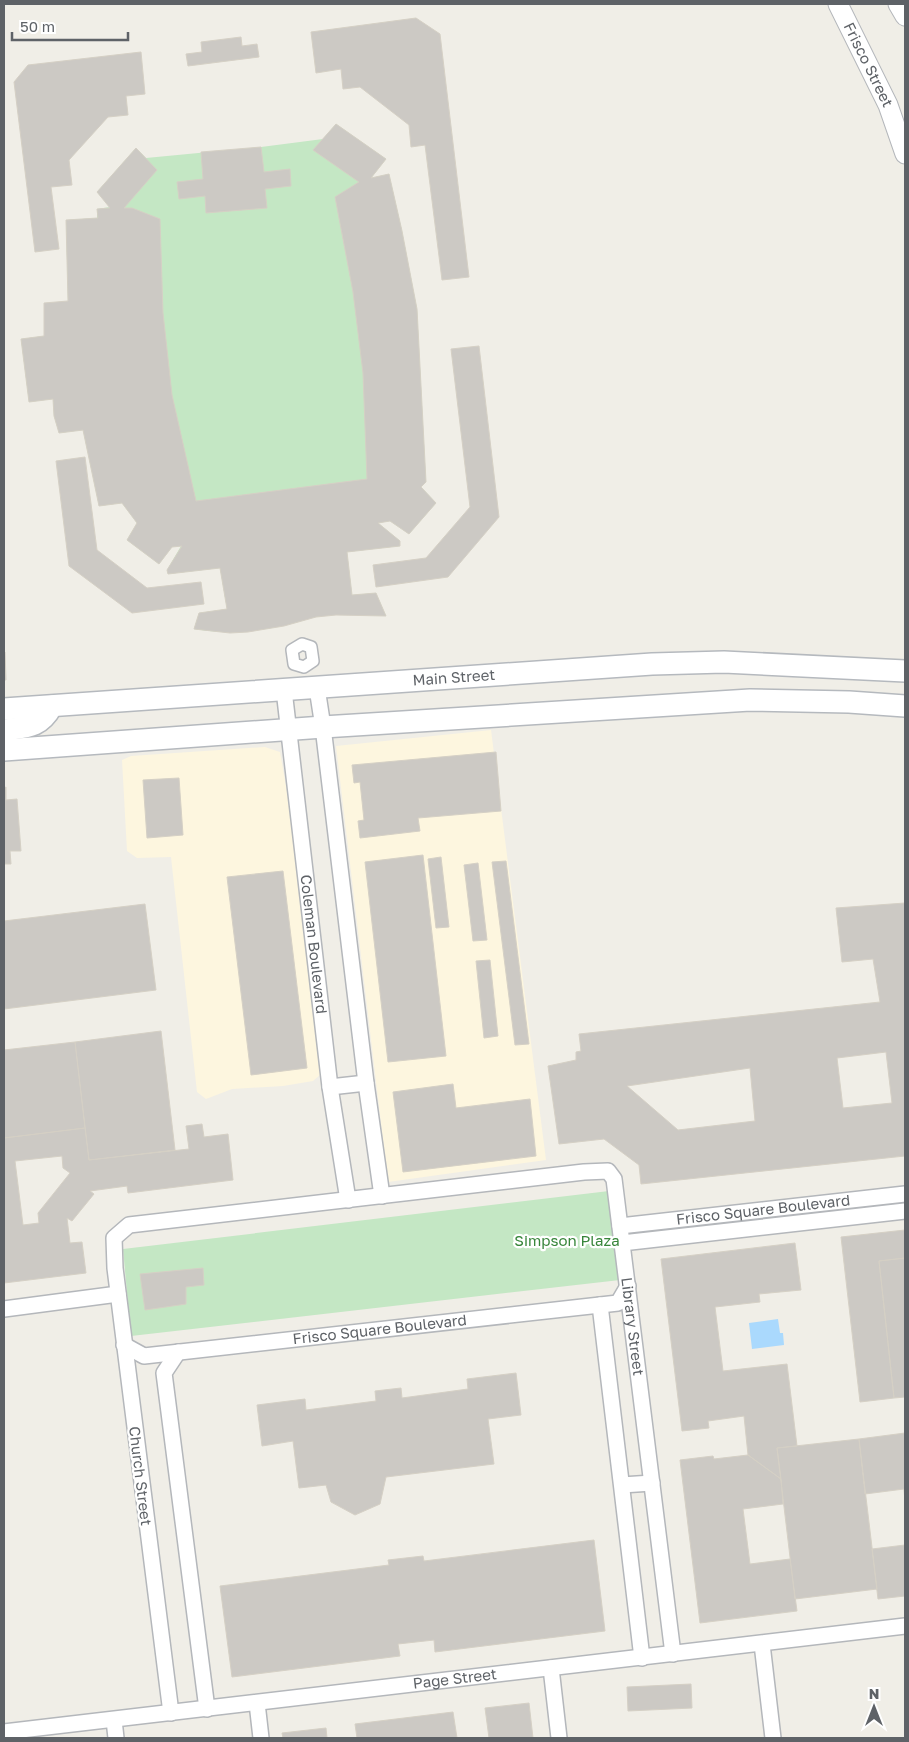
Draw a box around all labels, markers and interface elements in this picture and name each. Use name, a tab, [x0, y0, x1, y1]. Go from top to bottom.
scale bar	[12, 10, 129, 42]
text: 50 m	[20, 17, 55, 35]
street label: Frisco Street	[841, 19, 898, 110]
street label: Main Street	[412, 665, 496, 689]
street label: Coleman Boulevard	[297, 874, 331, 1015]
street label: Frisco Square Boulevard	[675, 1190, 851, 1228]
park label: Simpson Plaza	[514, 1231, 620, 1249]
street label: Library Street	[618, 1276, 648, 1376]
street label: Frisco Square Boulevard	[292, 1310, 468, 1347]
street label: Church Street	[126, 1425, 156, 1526]
street label: Page Street	[412, 1664, 498, 1692]
north arrow	[849, 1682, 899, 1732]
text: N	[869, 1685, 879, 1702]

